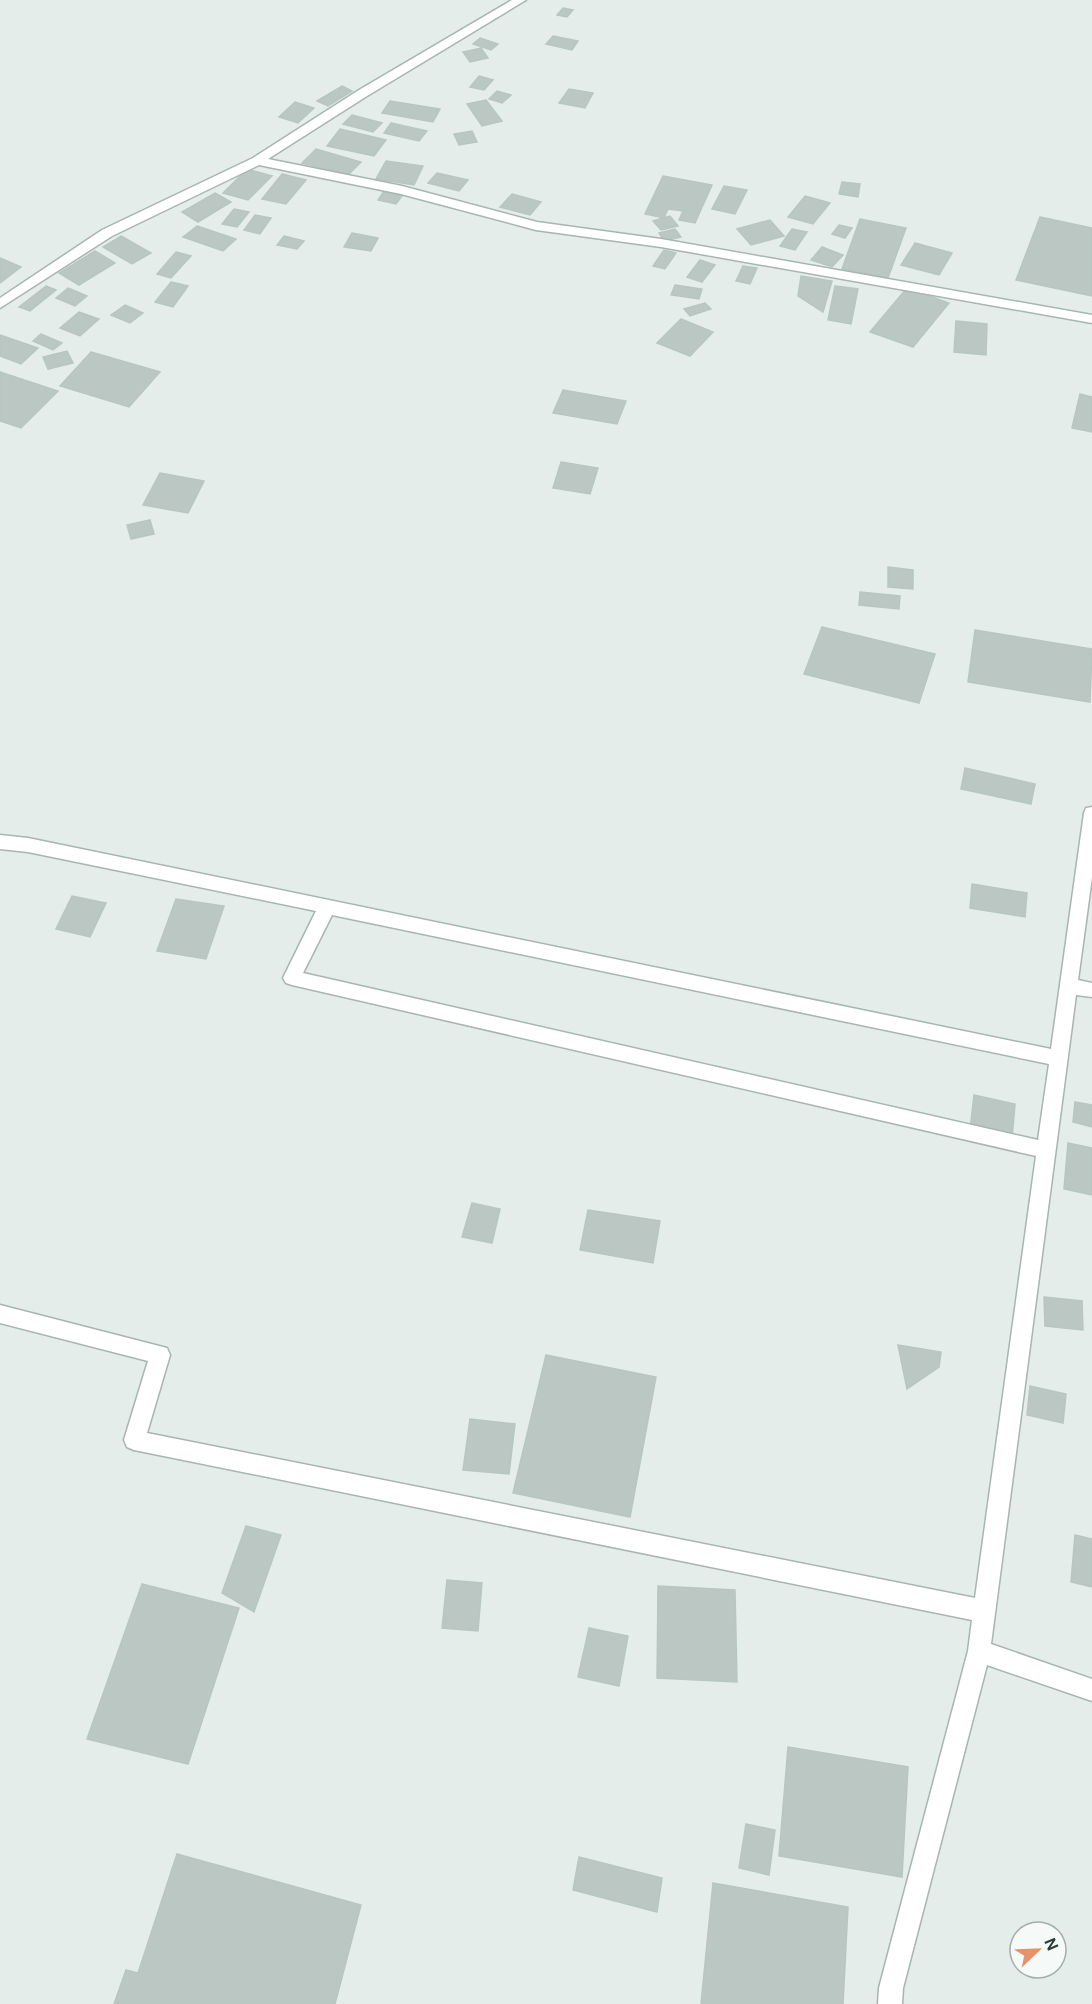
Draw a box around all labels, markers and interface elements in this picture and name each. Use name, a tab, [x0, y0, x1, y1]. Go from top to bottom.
north arrow	[1008, 1920, 1068, 1980]
text: N	[1039, 1935, 1063, 1954]

